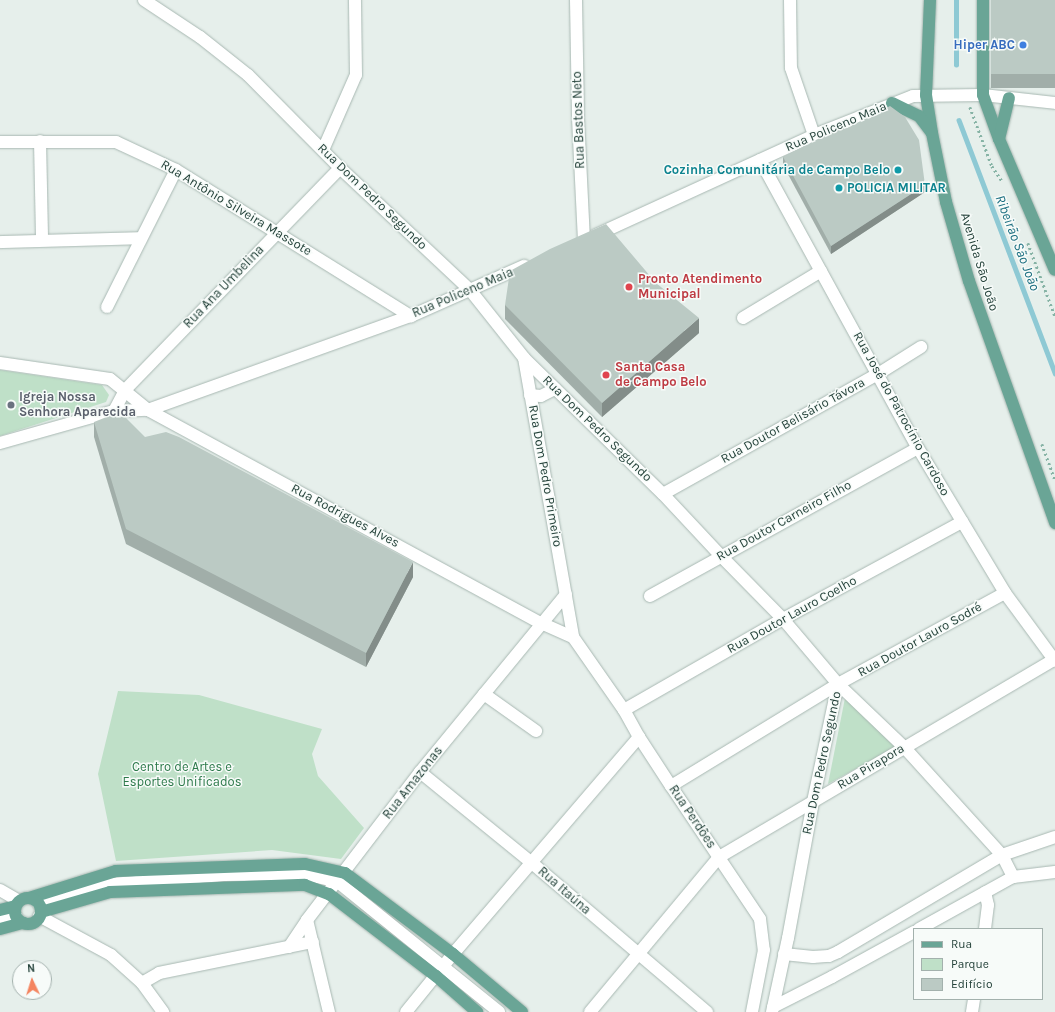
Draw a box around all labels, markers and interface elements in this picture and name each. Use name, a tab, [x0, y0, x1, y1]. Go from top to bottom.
place label: Hiper ABC	[954, 37, 1015, 53]
marker: Hiper ABC	[1018, 40, 1028, 50]
street label: Rua Bastos Neto	[570, 71, 588, 169]
street label: Rua Policeno Maia	[783, 99, 889, 155]
street label: Rua Dom Pedro Segundo	[314, 141, 430, 253]
street label: Rua Antônio Silveira Massote	[158, 157, 314, 259]
place label: Cozinha Comunitária de Campo Belo	[664, 162, 890, 178]
marker: Cozinha Comunitária de Campo Belo	[893, 165, 903, 175]
place label: POLICIA MILITAR	[847, 180, 946, 196]
marker: POLICIA MILITAR	[834, 183, 844, 193]
water label: Ribeirão São João	[991, 193, 1043, 293]
street label: Avenida São João	[957, 211, 1001, 313]
street label: Rua Ana Umbelina	[180, 242, 268, 332]
street label: Rua Policeno Maia	[410, 265, 516, 321]
place label: Pronto Atendimento Municipal	[638, 272, 762, 303]
marker: Pronto Atendimento Municipal	[623, 281, 635, 293]
street label: Rua José do Patrocínio Cardoso	[849, 329, 953, 499]
place label: Santa Casa de Campo Belo	[615, 360, 707, 391]
marker: Santa Casa de Campo Belo	[600, 369, 612, 381]
street label: Rua Dom Pedro Segundo	[539, 373, 655, 485]
street label: Rua Doutor Belisário Távora	[718, 375, 868, 467]
place label: Igreja Nossa Senhora Aparecida	[19, 390, 136, 421]
marker: Igreja Nossa Senhora Aparecida	[6, 400, 16, 410]
street label: Rua Dom Pedro Primeiro	[525, 404, 565, 548]
street label: Rua Doutor Carneiro Filho	[714, 477, 854, 565]
street label: Rua Rodrigues Alves	[288, 481, 402, 551]
street label: Rua Doutor Lauro Coelho	[724, 573, 860, 657]
street label: Rua Doutor Lauro Sodré	[855, 599, 985, 681]
street label: Rua Dom Pedro Segundo	[799, 690, 845, 836]
street label: Rua Pirapora	[835, 741, 907, 793]
street label: Rua Amazonas	[380, 744, 446, 822]
park label: Centro de Artes e Esportes Unificados	[122, 760, 242, 791]
street label: Rua Perdões	[665, 782, 719, 852]
street label: Rua Itaúna	[534, 864, 594, 918]
legend	[913, 928, 1043, 1000]
text: Rua	[951, 937, 972, 951]
text: Parque	[951, 957, 989, 971]
north arrow	[12, 960, 52, 1000]
text: N	[27, 962, 36, 975]
text: Edifício	[951, 977, 992, 991]

